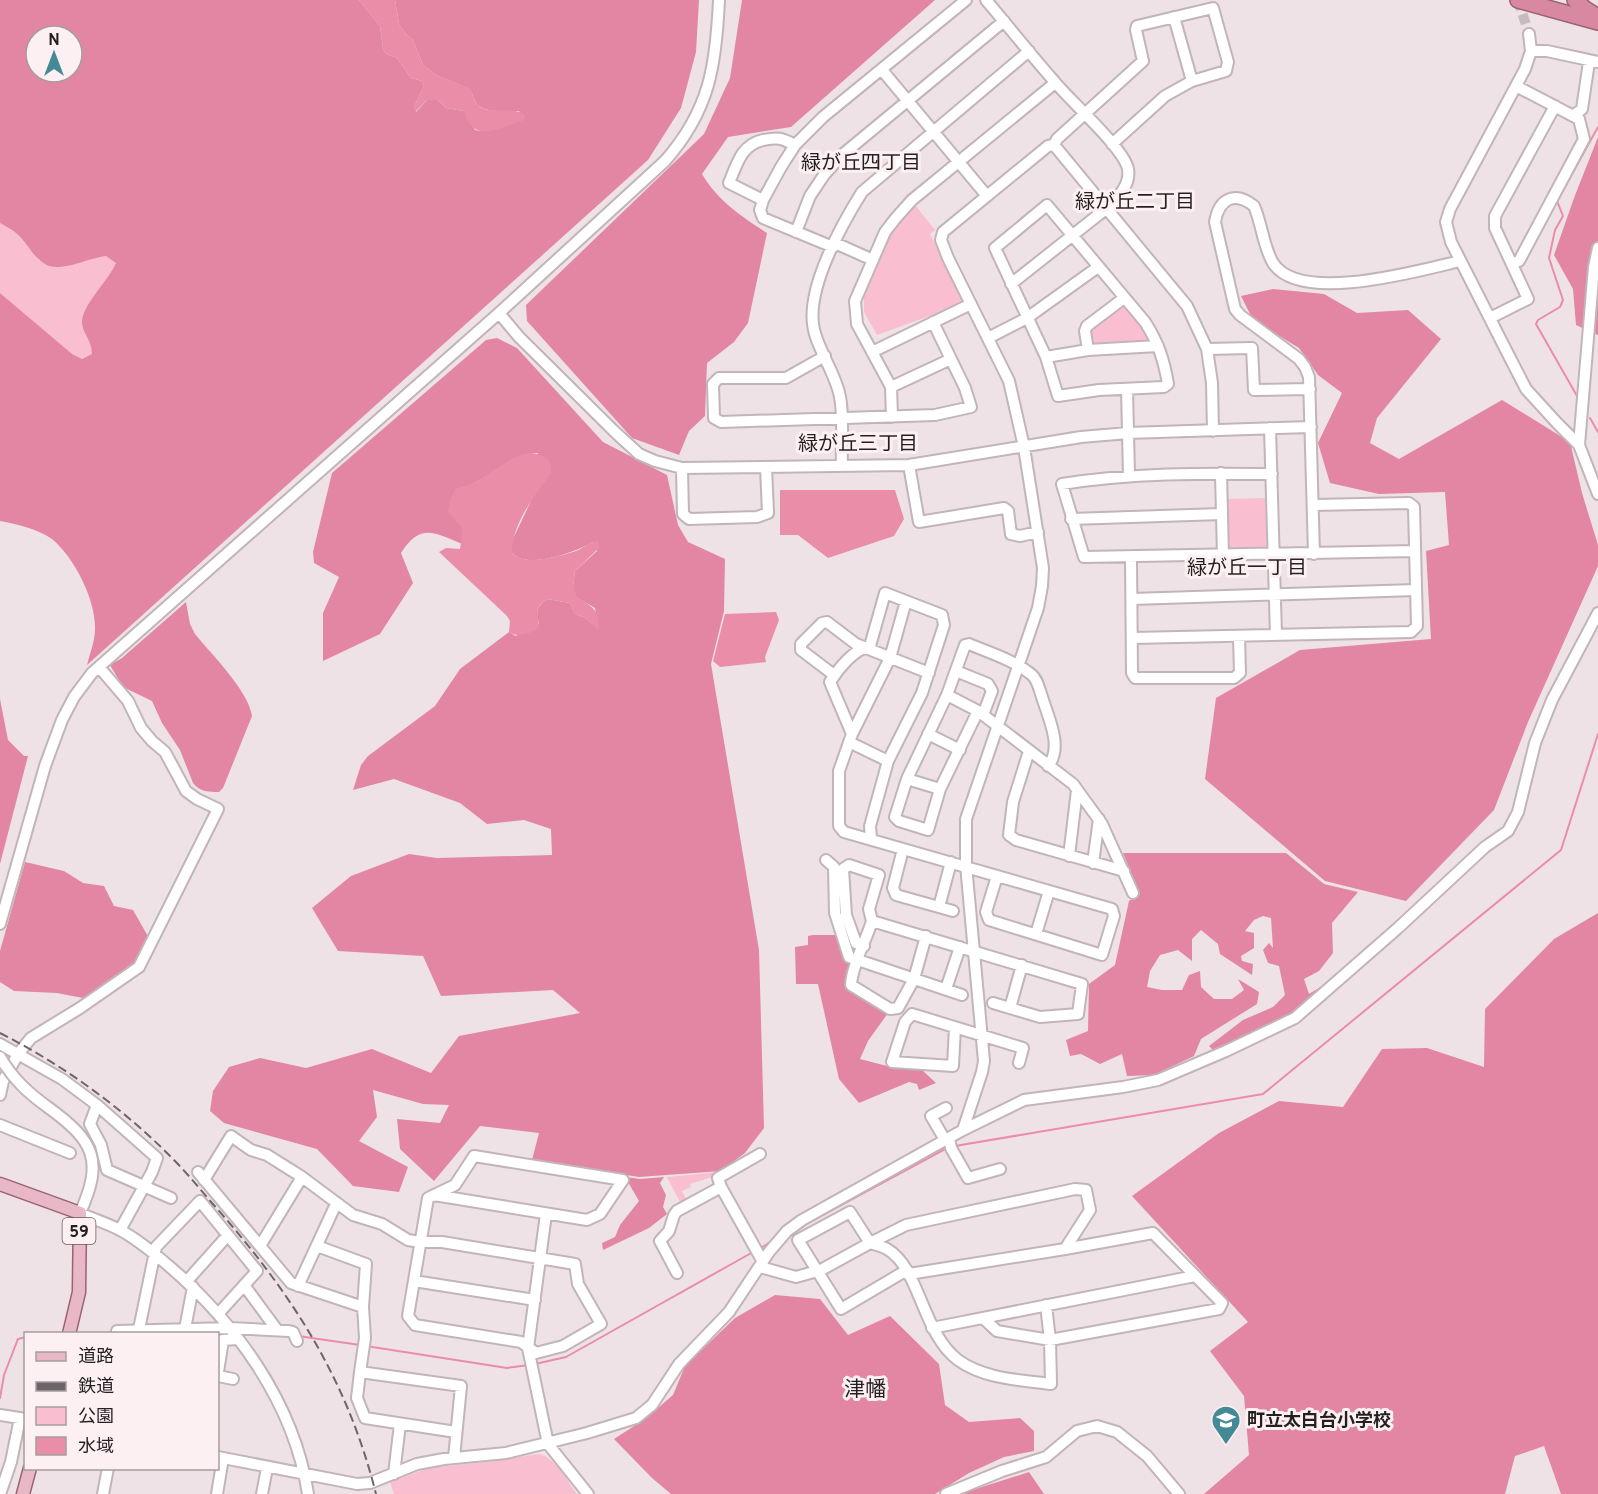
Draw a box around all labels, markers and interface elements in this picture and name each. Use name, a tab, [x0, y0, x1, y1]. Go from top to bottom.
north arrow	[24, 24, 84, 84]
text: N	[48, 31, 60, 51]
district label: 緑が丘四丁目	[801, 151, 921, 177]
district label: 緑が丘二丁目	[1075, 190, 1195, 216]
district label: 緑が丘三丁目	[798, 432, 918, 458]
district label: 緑が丘一丁目	[1187, 556, 1307, 582]
road number: 59	[62, 1218, 96, 1244]
legend	[24, 1332, 219, 1470]
text: 道路	[78, 1346, 114, 1369]
text: 鉄道	[78, 1376, 114, 1399]
district label: 津幡	[844, 1377, 886, 1404]
school or university icon: 町立太白台小学校	[1210, 1404, 1242, 1446]
text: 公園	[78, 1406, 114, 1429]
place label: 町立太白台小学校	[1247, 1410, 1391, 1433]
text: 水域	[78, 1436, 114, 1459]

